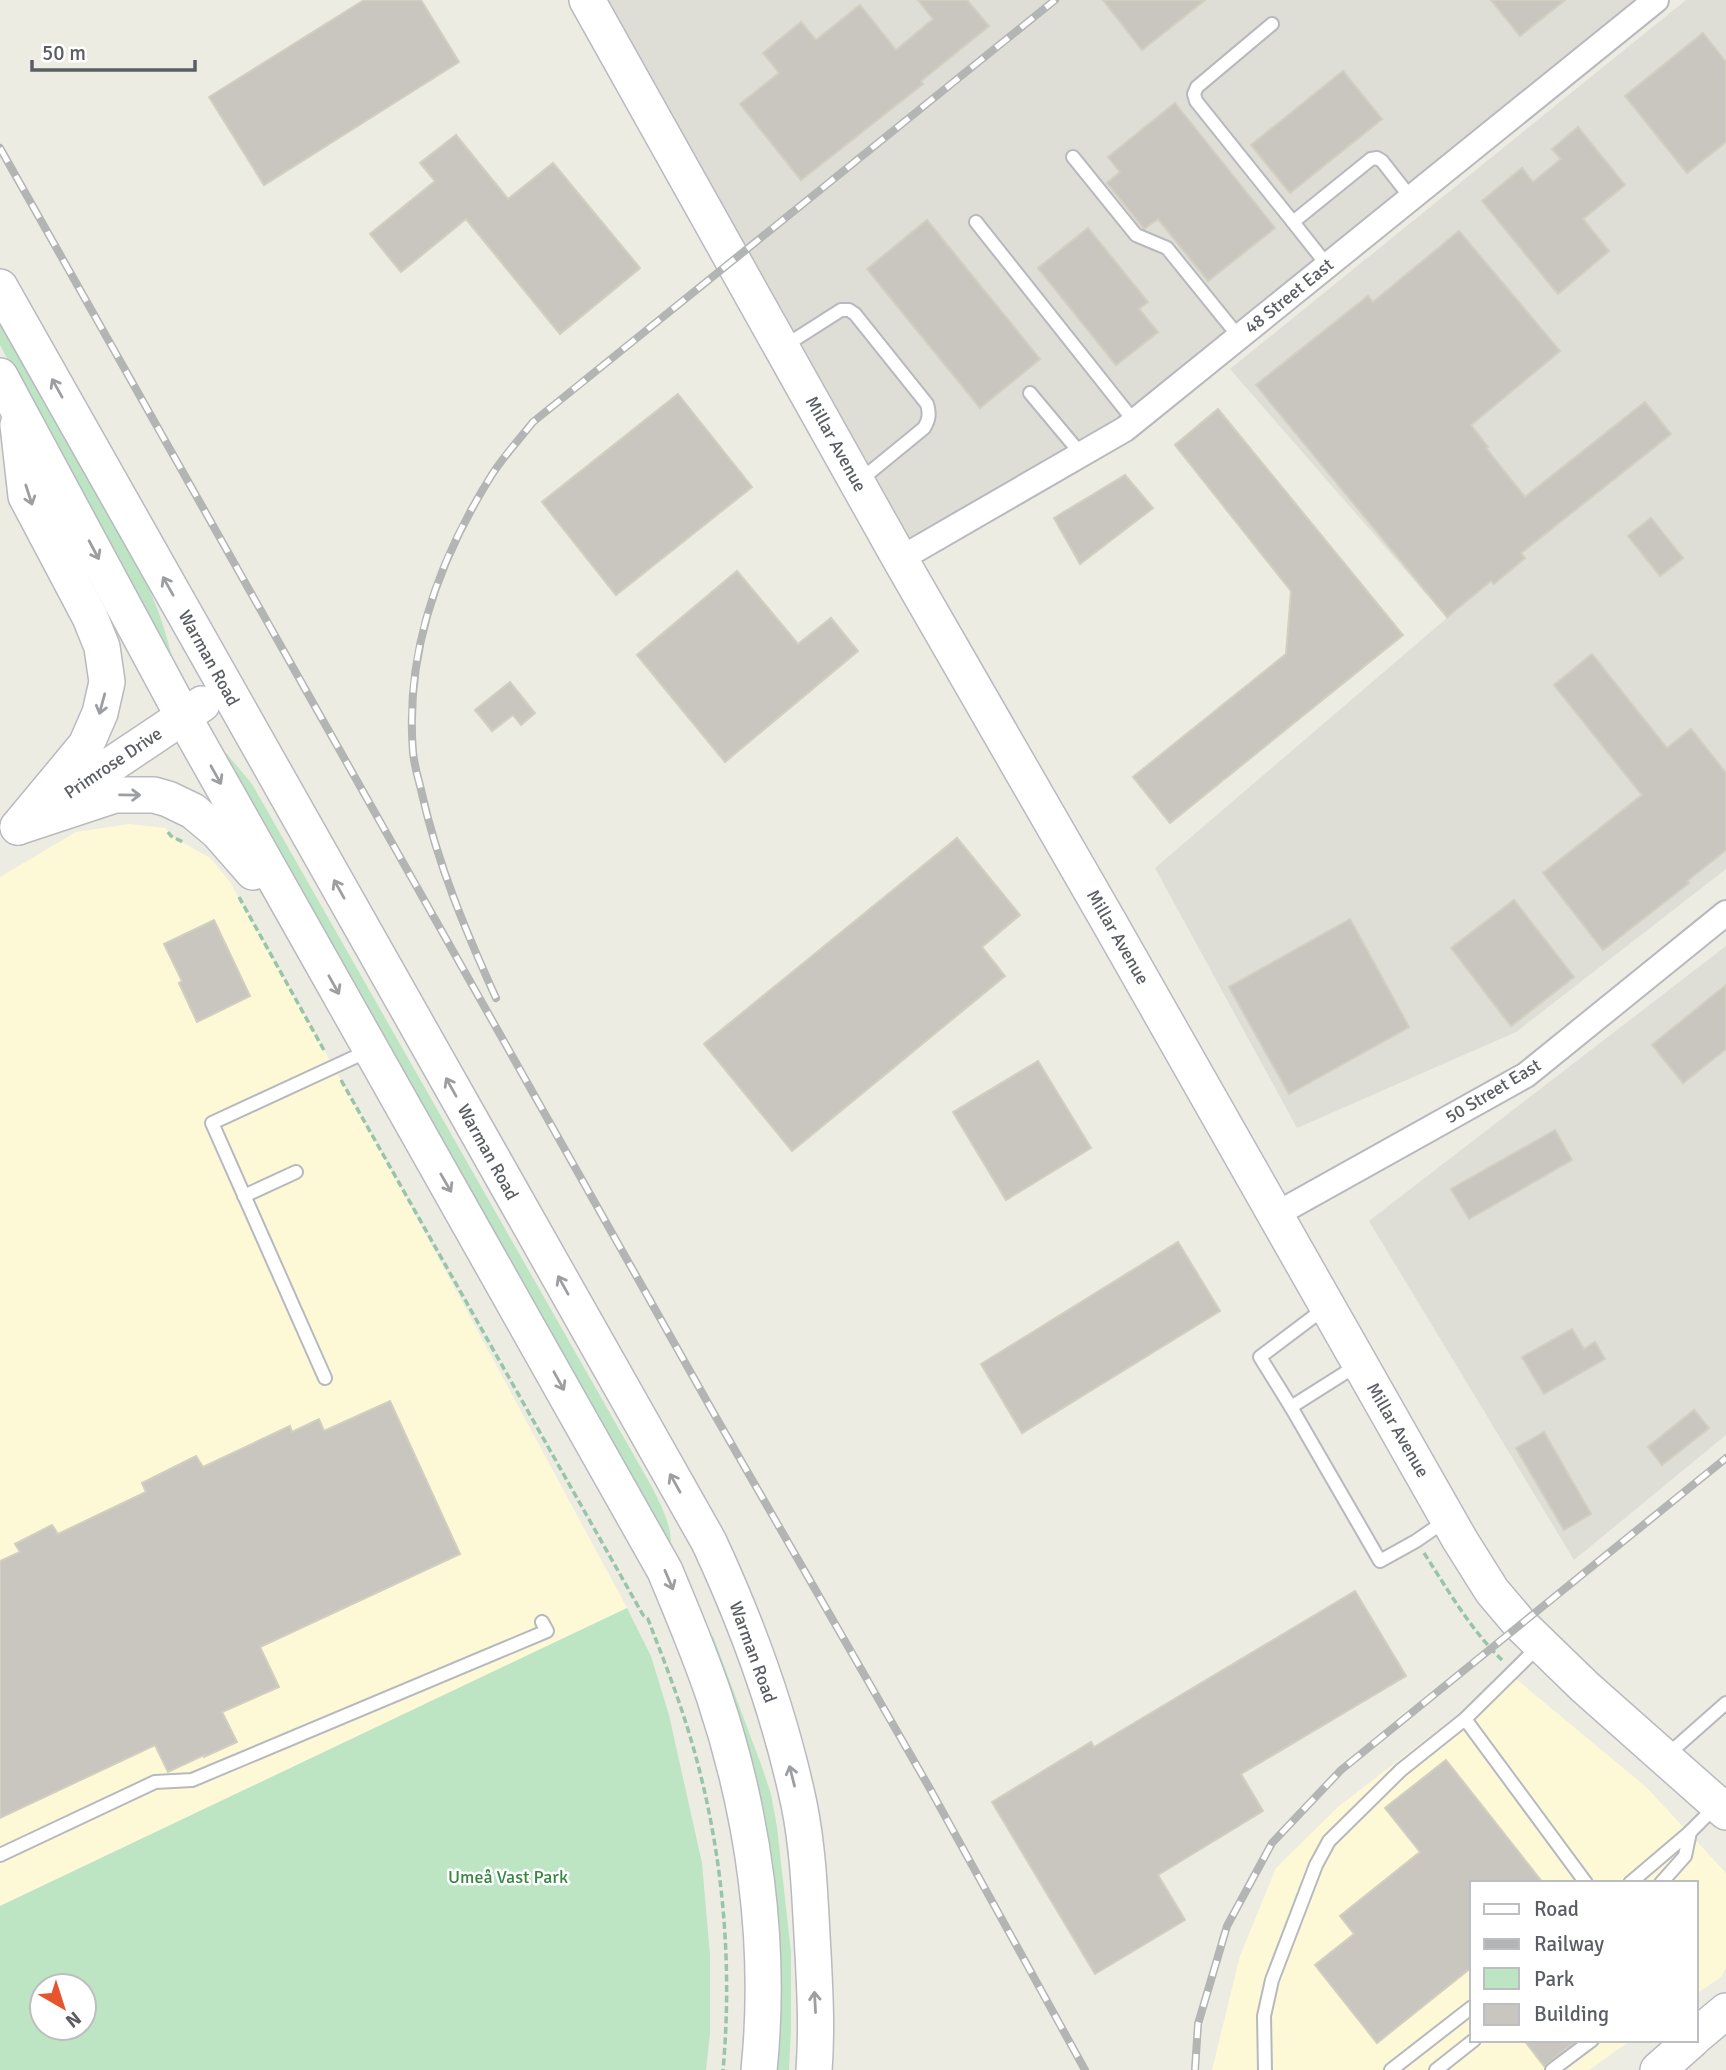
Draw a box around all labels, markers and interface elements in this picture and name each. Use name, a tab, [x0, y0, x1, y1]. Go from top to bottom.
scale bar	[32, 28, 194, 72]
text: 50 m	[42, 40, 86, 66]
street label: 48 Street East	[1240, 254, 1338, 338]
one-way arrow	[50, 378, 64, 398]
street label: Millar Avenue	[801, 392, 871, 496]
one-way arrow	[23, 484, 36, 506]
one-way arrow	[88, 539, 101, 560]
one-way arrow	[161, 576, 174, 597]
street label: Warman Road	[174, 606, 244, 710]
one-way arrow	[95, 693, 108, 715]
street label: Primrose Drive	[60, 722, 166, 804]
one-way arrow	[209, 765, 223, 785]
one-way arrow	[118, 788, 141, 802]
one-way arrow	[332, 879, 346, 899]
street label: Millar Avenue	[1082, 886, 1154, 988]
one-way arrow	[327, 975, 341, 995]
street label: 50 Street East	[1441, 1054, 1545, 1128]
one-way arrow	[444, 1077, 458, 1097]
street label: Warman Road	[453, 1100, 523, 1204]
one-way arrow	[439, 1173, 453, 1193]
one-way arrow	[556, 1275, 570, 1295]
one-way arrow	[553, 1370, 566, 1391]
street label: Millar Avenue	[1362, 1379, 1434, 1481]
one-way arrow	[668, 1473, 682, 1493]
one-way arrow	[663, 1569, 676, 1590]
street label: Warman Road	[725, 1598, 781, 1706]
one-way arrow	[785, 1765, 798, 1788]
park label: Umeå Vast Park	[448, 1866, 568, 1888]
legend	[1470, 1881, 1698, 2042]
text: Road	[1534, 1896, 1579, 1922]
text: Railway	[1534, 1931, 1604, 1957]
text: Park	[1534, 1966, 1575, 1992]
north arrow	[28, 1972, 98, 2042]
one-way arrow	[809, 1991, 822, 2014]
text: Building	[1534, 2001, 1609, 2027]
text: N	[60, 2006, 86, 2033]

